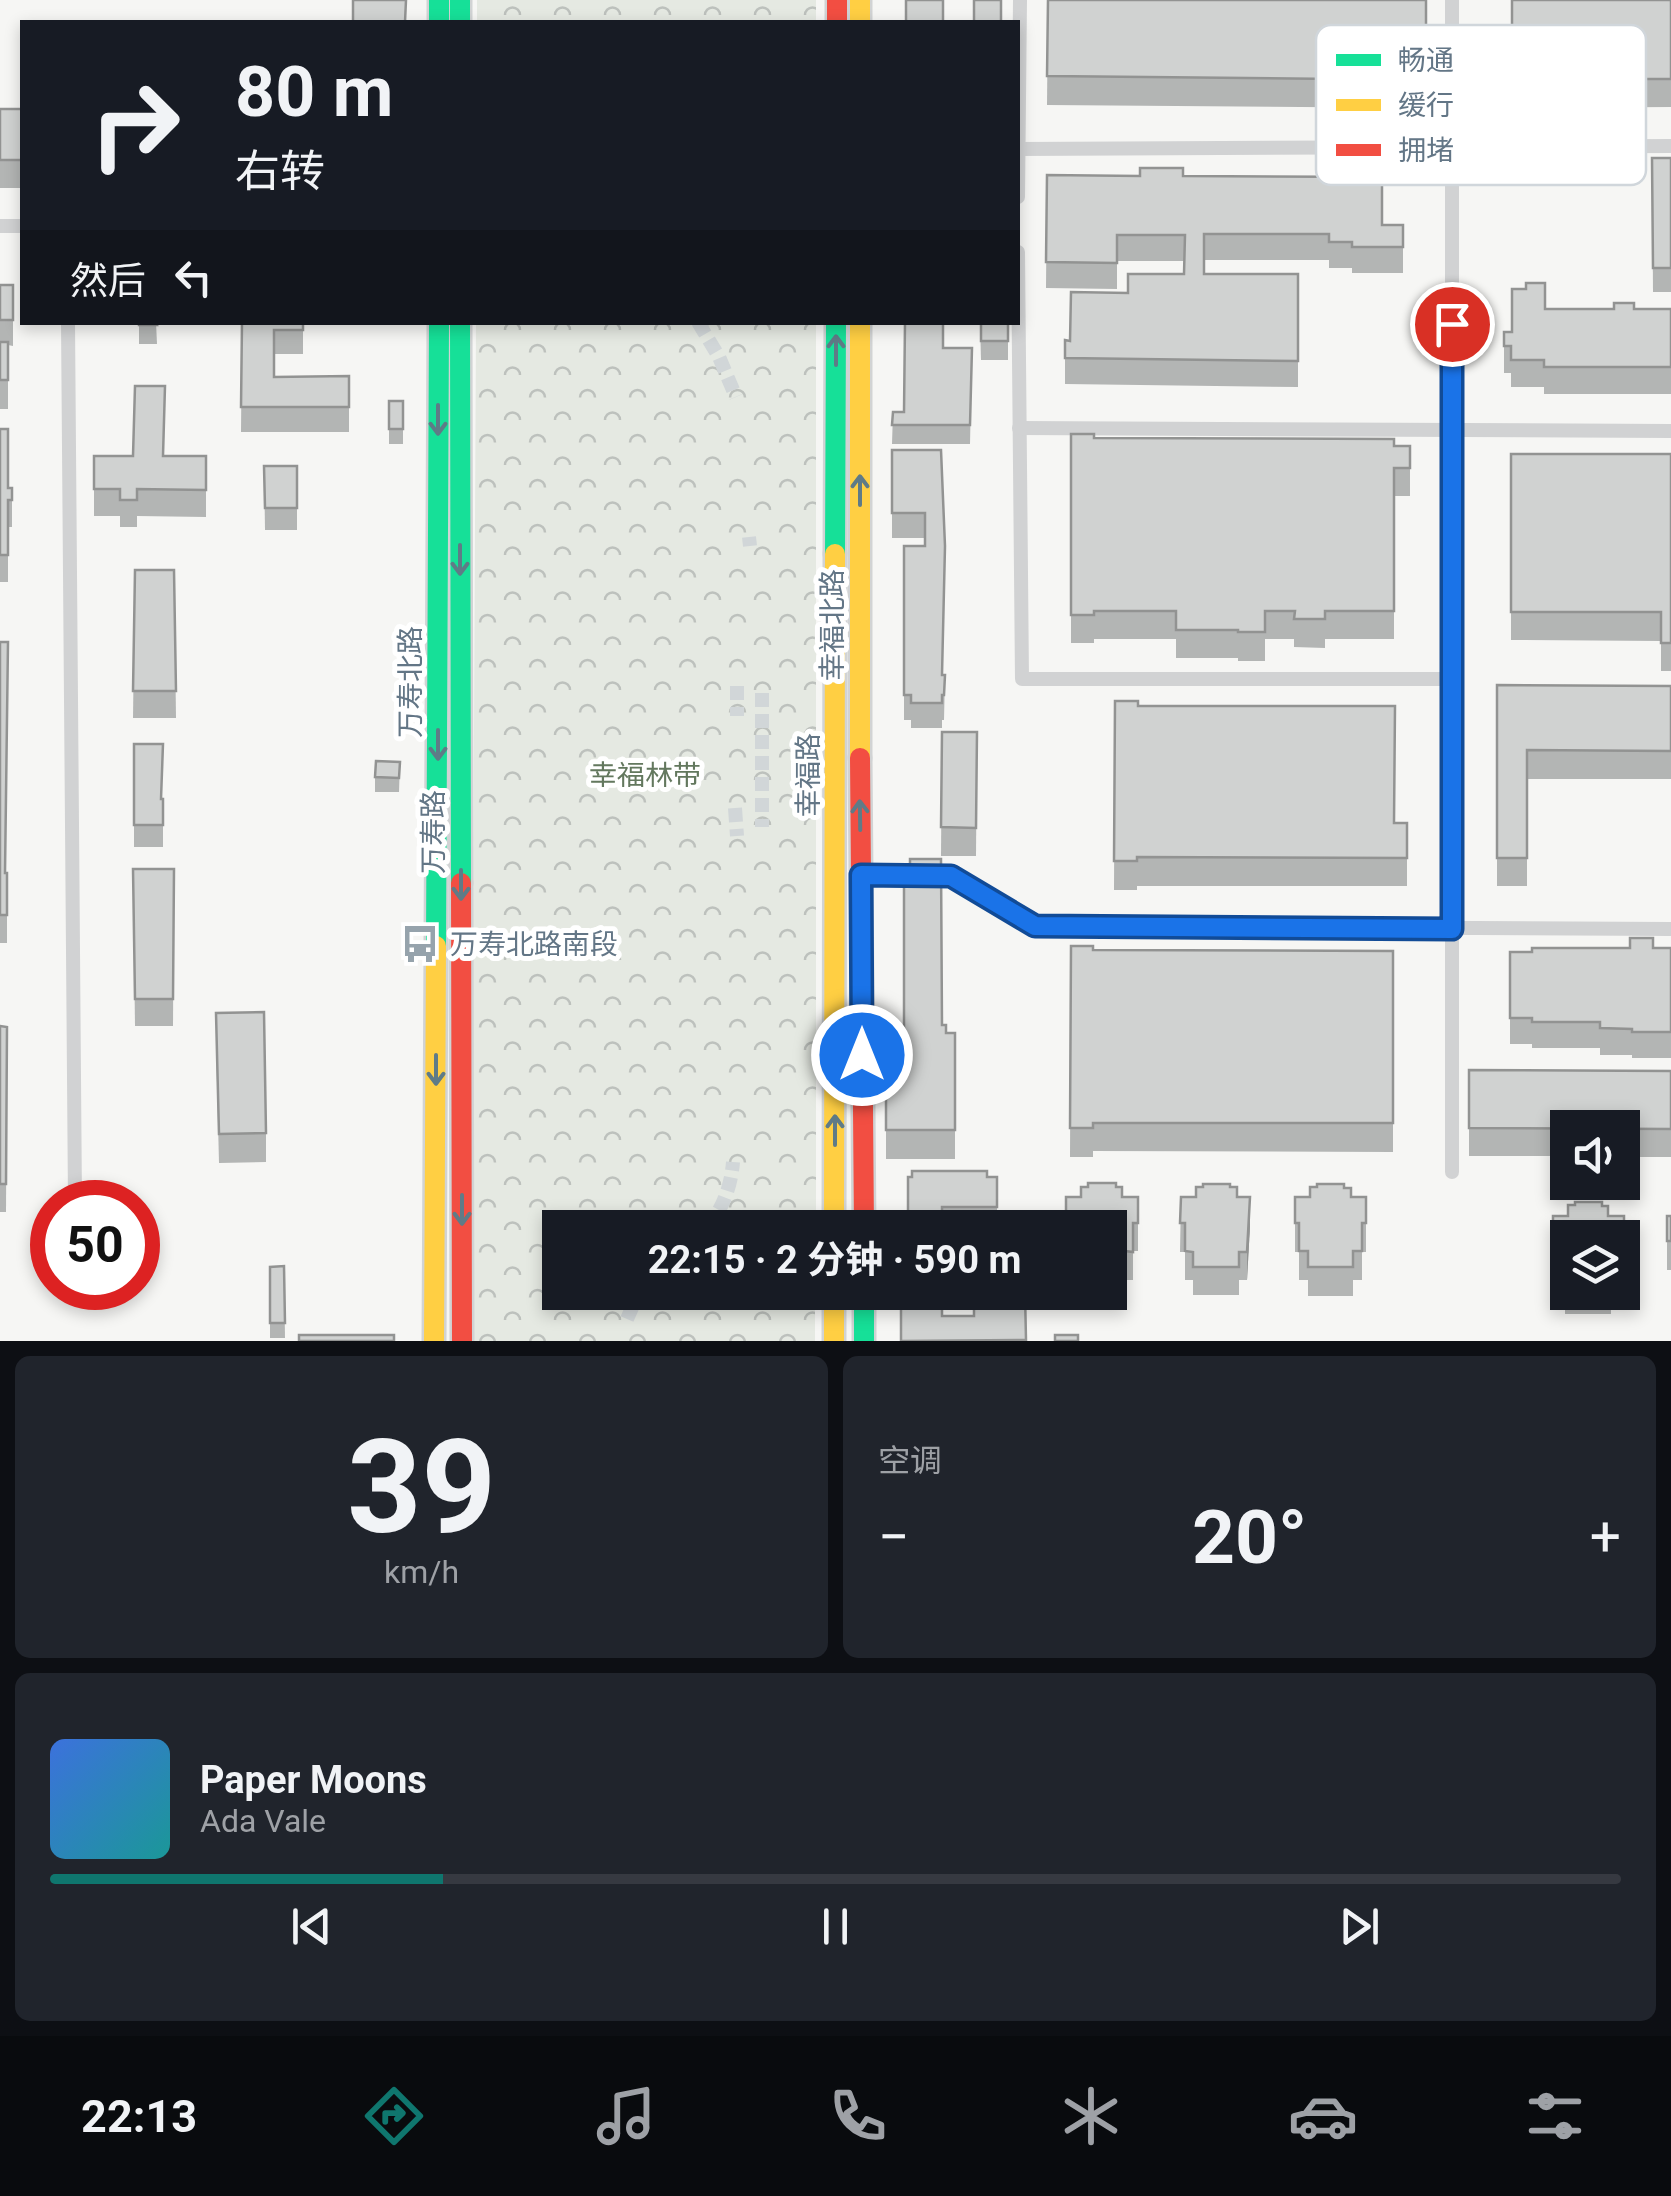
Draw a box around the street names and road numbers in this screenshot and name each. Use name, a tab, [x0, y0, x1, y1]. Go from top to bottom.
street label: 幸福北路	[816, 569, 849, 681]
street label: 万寿北路	[394, 626, 427, 738]
street label: 幸福路	[792, 733, 825, 817]
street label: 万寿路	[417, 790, 450, 874]

